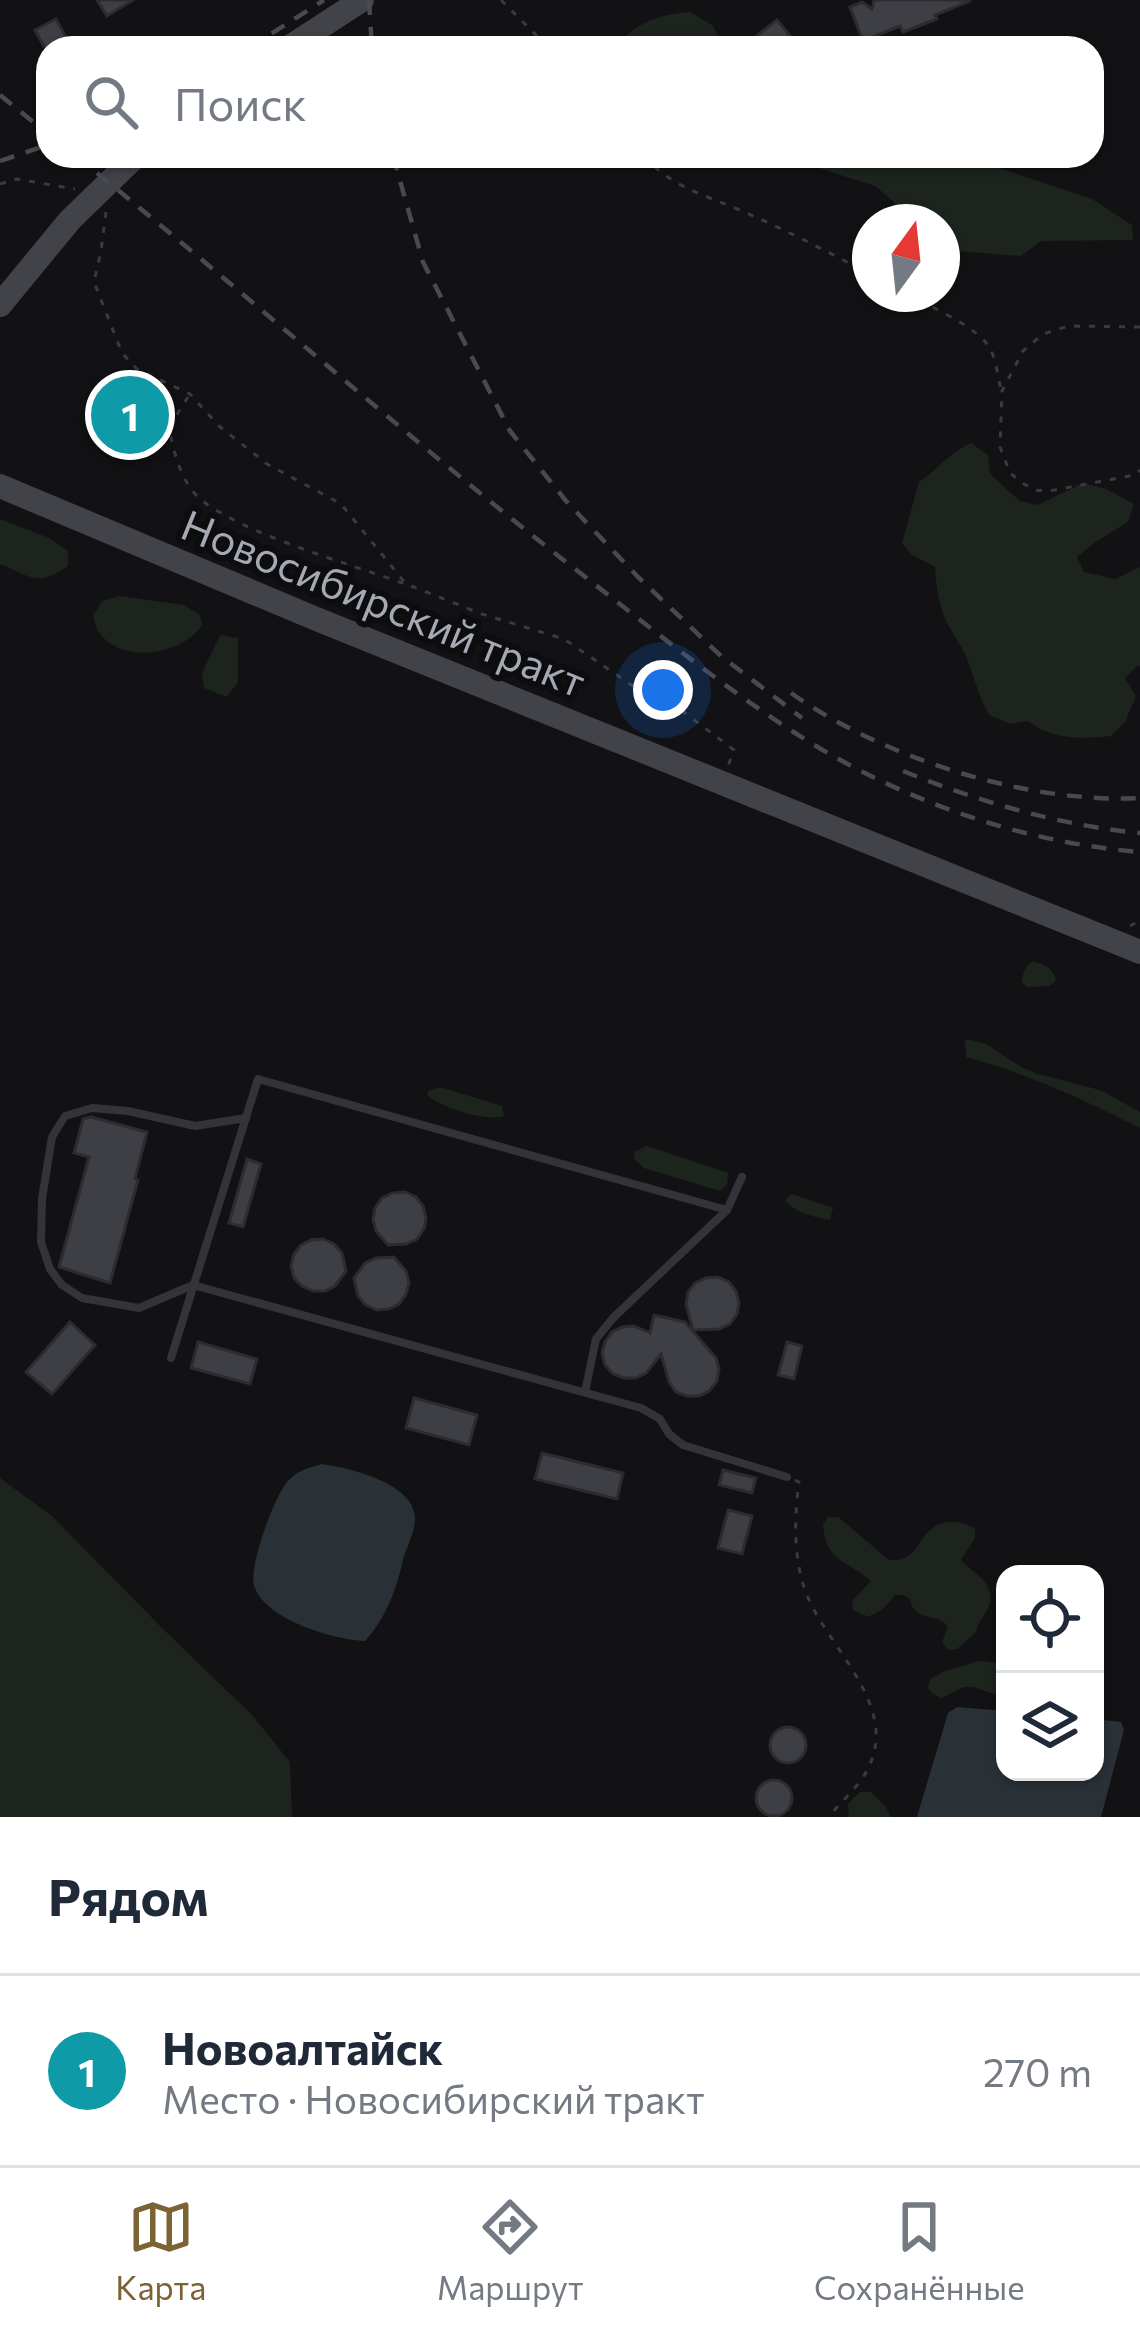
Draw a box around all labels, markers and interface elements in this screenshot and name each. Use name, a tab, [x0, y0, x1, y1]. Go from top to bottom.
search box	[36, 36, 1104, 168]
icon: search	[78, 69, 144, 135]
text: Поиск	[174, 75, 307, 130]
north arrow	[852, 204, 960, 312]
pin: 1	[91, 370, 169, 460]
street label: Новосибирский тракт	[175, 497, 593, 707]
your location	[633, 660, 693, 720]
map controls	[996, 1565, 1104, 1781]
button: locate	[996, 1565, 1104, 1673]
button: layers	[996, 1673, 1104, 1781]
text: Рядом	[48, 1864, 209, 1927]
text: Новоалтайск	[162, 2019, 443, 2074]
text: 1	[78, 2047, 96, 2095]
text: 270 m	[983, 2047, 1092, 2095]
text: Место · Новосибирский тракт	[162, 2074, 705, 2122]
tab: Карта	[115, 2194, 206, 2307]
tab: Маршрут	[437, 2194, 583, 2307]
tab: Сохранённые	[814, 2194, 1025, 2307]

